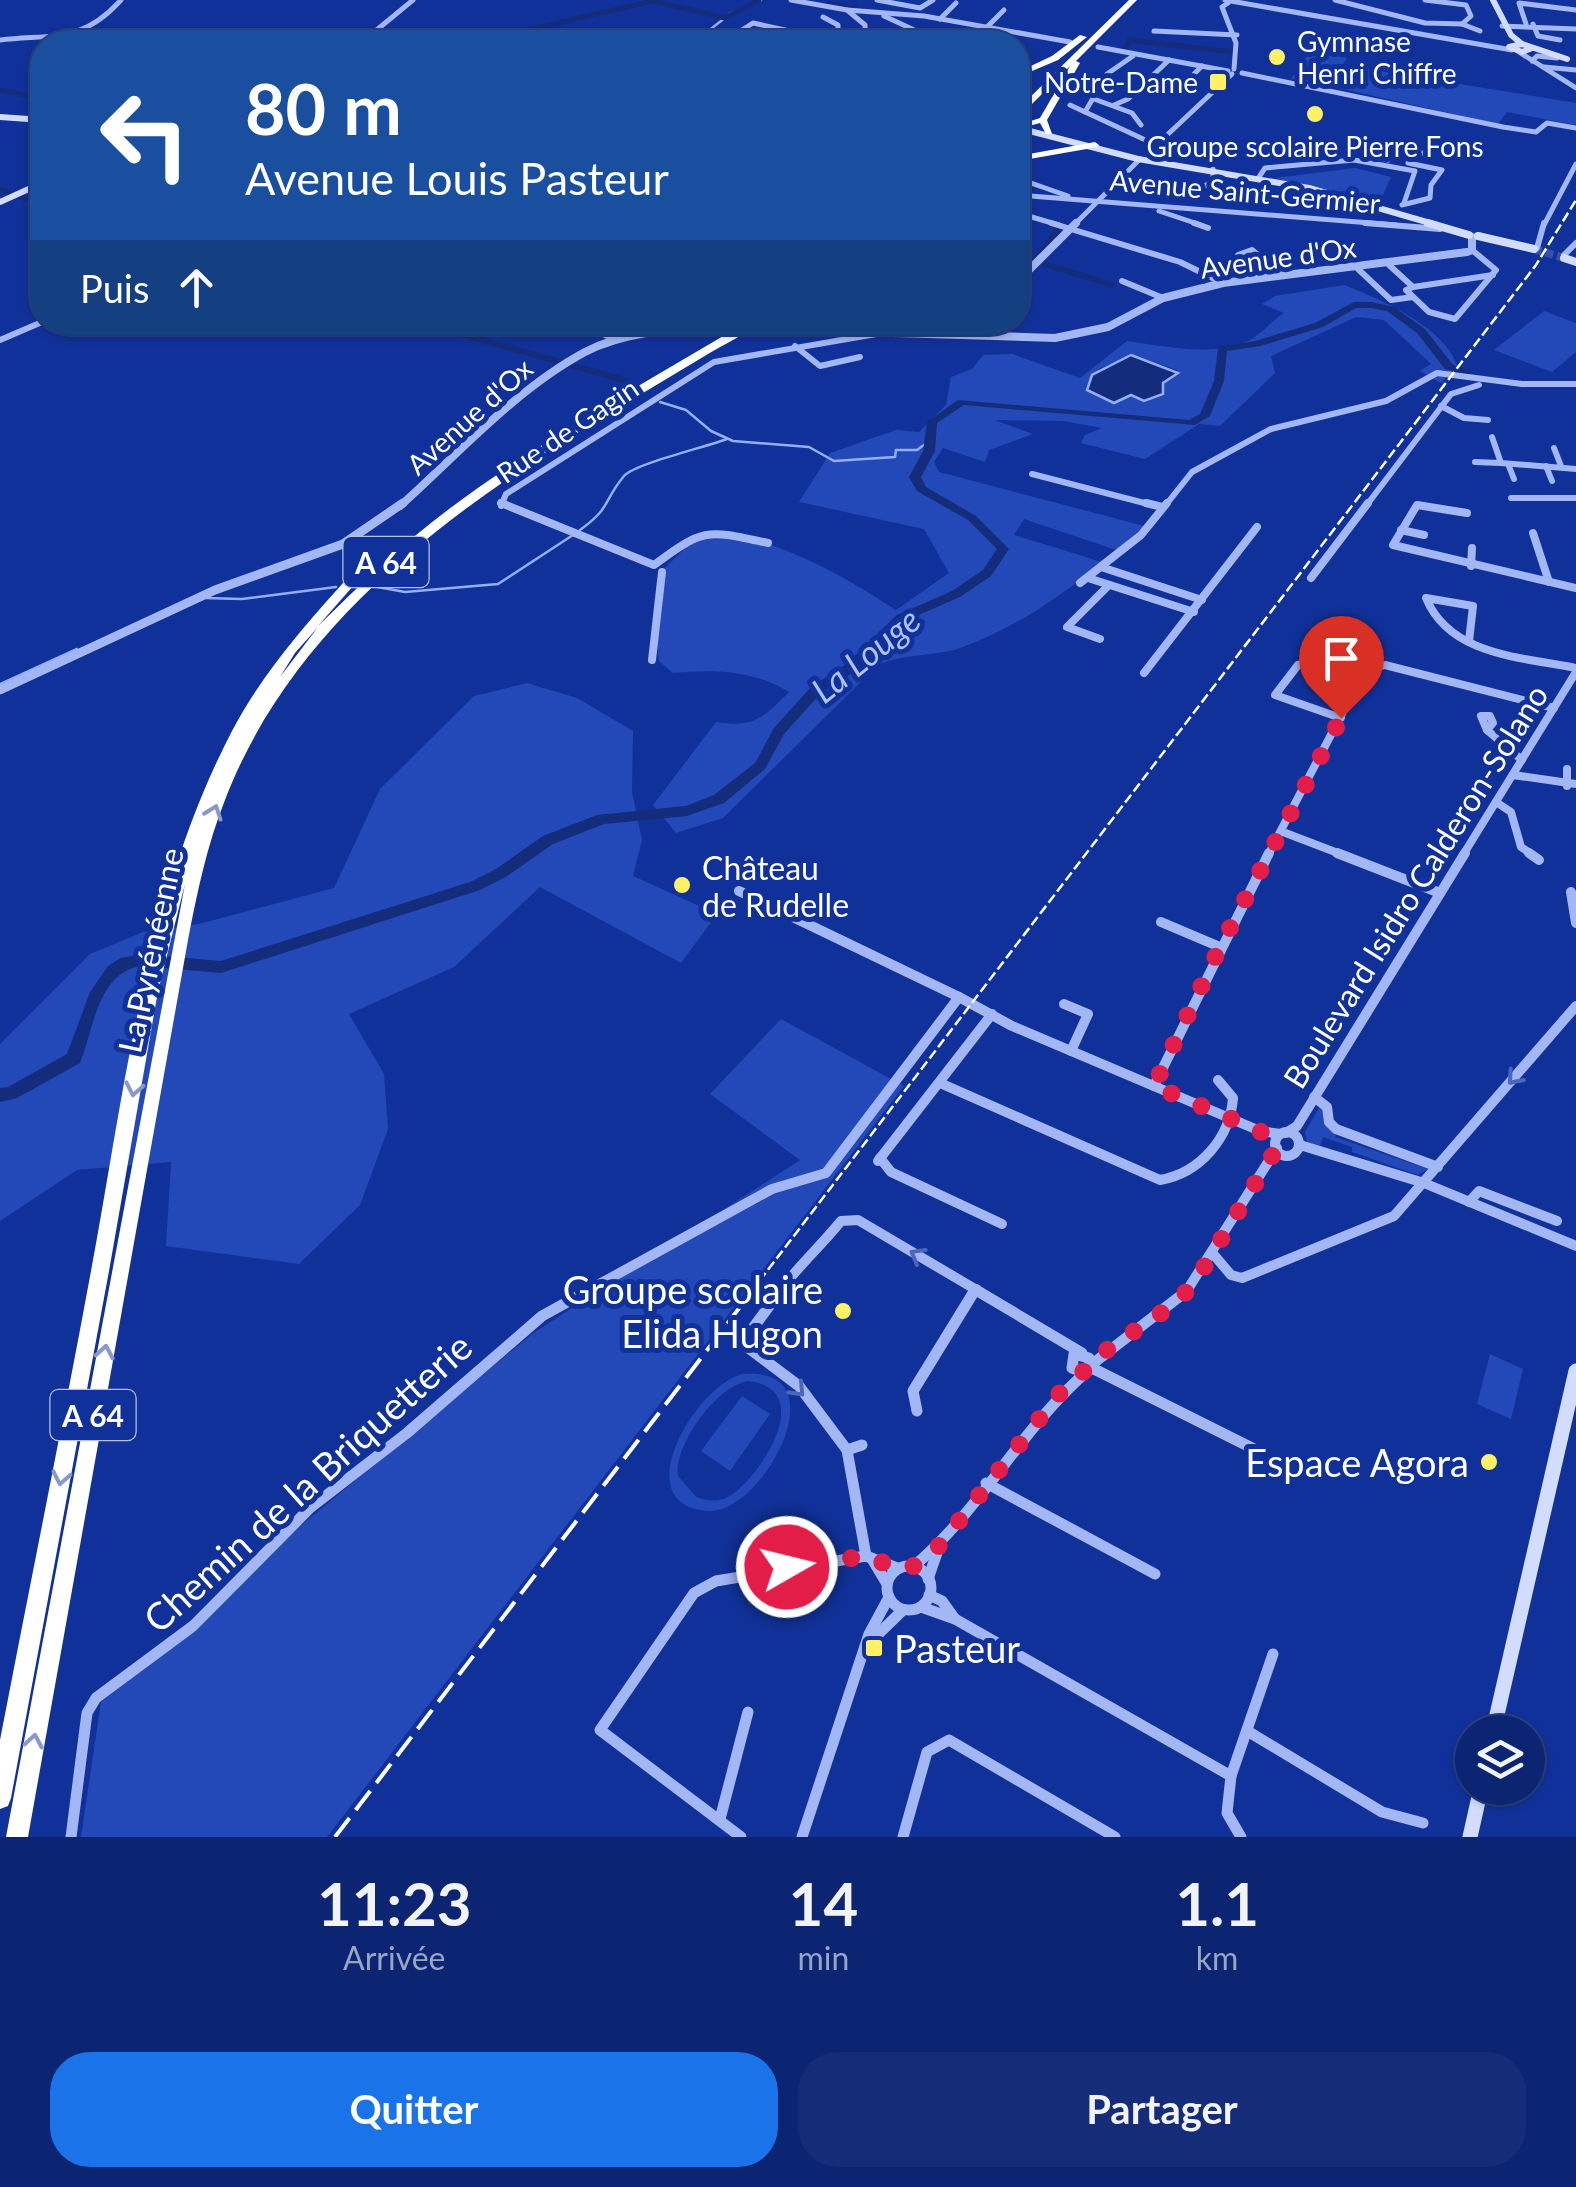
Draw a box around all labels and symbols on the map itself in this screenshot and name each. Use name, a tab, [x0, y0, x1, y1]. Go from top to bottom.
place label: Gymnase Henri Chiffre	[1297, 24, 1457, 90]
marker: Gymnase Henri Chiffre	[1266, 46, 1288, 68]
place label: Notre-Dame	[1044, 65, 1198, 99]
marker: Notre-Dame	[1207, 71, 1229, 93]
marker: Groupe scolaire Pierre Fons	[1304, 103, 1326, 125]
place label: Groupe scolaire Pierre Fons	[1146, 129, 1484, 163]
street label: Avenue Saint-Germier	[1108, 162, 1382, 220]
street label: Avenue d'Ox	[1198, 229, 1358, 285]
street label: Avenue d'Ox	[399, 351, 539, 481]
street label: Rue de Gagin	[490, 370, 644, 490]
road number: A 64	[344, 537, 428, 587]
water label: La Louge	[802, 598, 928, 710]
pin	[1299, 616, 1384, 719]
street label: Boulevard Isidro Calderon-Solano	[1274, 677, 1556, 1095]
one-way arrow	[202, 805, 223, 822]
street label: La Pyrénéenne	[109, 844, 191, 1056]
place label: Château de Rudelle	[702, 848, 849, 924]
marker: Château de Rudelle	[671, 874, 693, 896]
one-way arrow	[1508, 1066, 1526, 1085]
one-way arrow	[124, 1081, 145, 1098]
one-way arrow	[910, 1248, 928, 1267]
place label: Groupe scolaire Elida Hugon	[563, 1266, 823, 1356]
marker: Groupe scolaire Elida Hugon	[832, 1300, 854, 1322]
street label: Chemin de la Briquetterie	[134, 1323, 480, 1641]
one-way arrow	[94, 1344, 115, 1361]
one-way arrow	[787, 1378, 805, 1396]
road number: A 64	[51, 1390, 136, 1440]
place label: Espace Agora	[1245, 1439, 1469, 1485]
marker: Espace Agora	[1478, 1451, 1500, 1473]
one-way arrow	[51, 1469, 72, 1486]
position arrow	[735, 1515, 839, 1619]
place label: Pasteur	[894, 1625, 1020, 1671]
marker: Pasteur	[863, 1637, 885, 1659]
one-way arrow	[23, 1733, 44, 1750]

